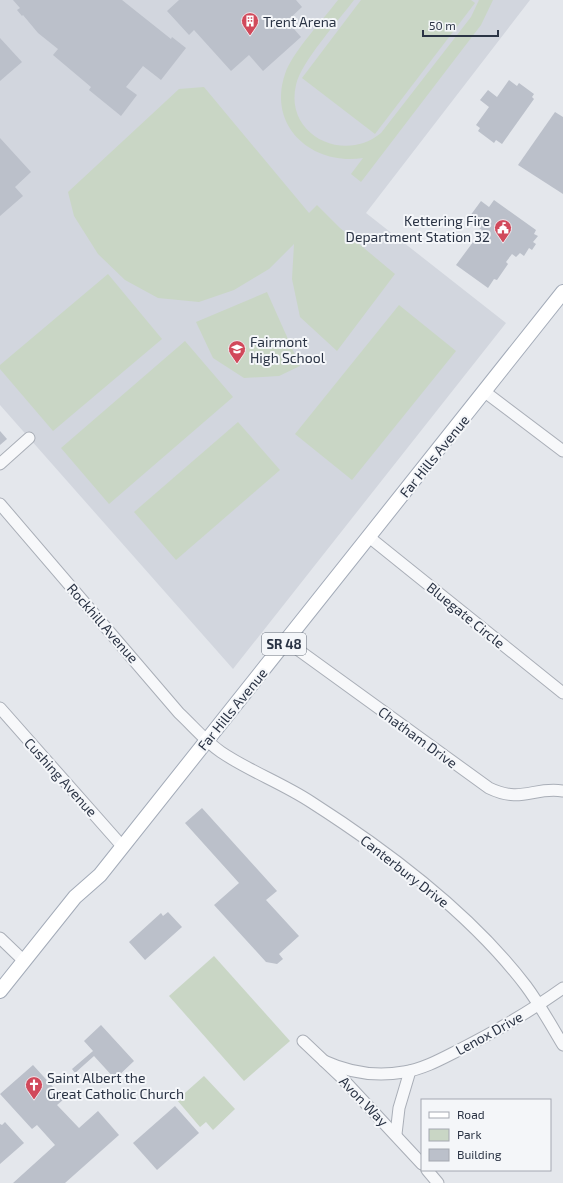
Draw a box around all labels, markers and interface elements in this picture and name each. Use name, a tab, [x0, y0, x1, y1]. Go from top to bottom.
building icon: Trent Arena	[240, 11, 260, 36]
scale bar	[423, 12, 498, 38]
place label: Trent Arena	[263, 13, 337, 30]
text: 50 m	[429, 18, 456, 32]
place label: Kettering Fire Department Station 32	[346, 212, 490, 245]
public building icon: Kettering Fire Department Station 32	[493, 218, 513, 243]
place label: Fairmont High School	[250, 333, 326, 366]
school or university icon: Fairmont High School	[227, 339, 247, 364]
street label: Far Hills Avenue	[396, 411, 472, 501]
street label: Bluegate Circle	[424, 578, 508, 652]
street label: Rockhill Avenue	[64, 580, 142, 666]
road number: SR 48	[262, 633, 306, 655]
street label: Far Hills Avenue	[194, 664, 270, 754]
street label: Chatham Drive	[375, 703, 461, 771]
street label: Cushing Avenue	[21, 734, 101, 820]
street label: Canterbury Drive	[357, 831, 453, 911]
street label: Lenox Drive	[452, 1008, 526, 1058]
place label: Saint Albert the Great Catholic Church	[47, 1069, 184, 1102]
street label: Avon Way	[336, 1072, 392, 1130]
church icon: Saint Albert the Great Catholic Church	[24, 1075, 44, 1100]
legend	[421, 1099, 551, 1171]
text: Road	[457, 1107, 485, 1121]
text: Park	[457, 1127, 482, 1141]
text: Building	[457, 1147, 502, 1161]

